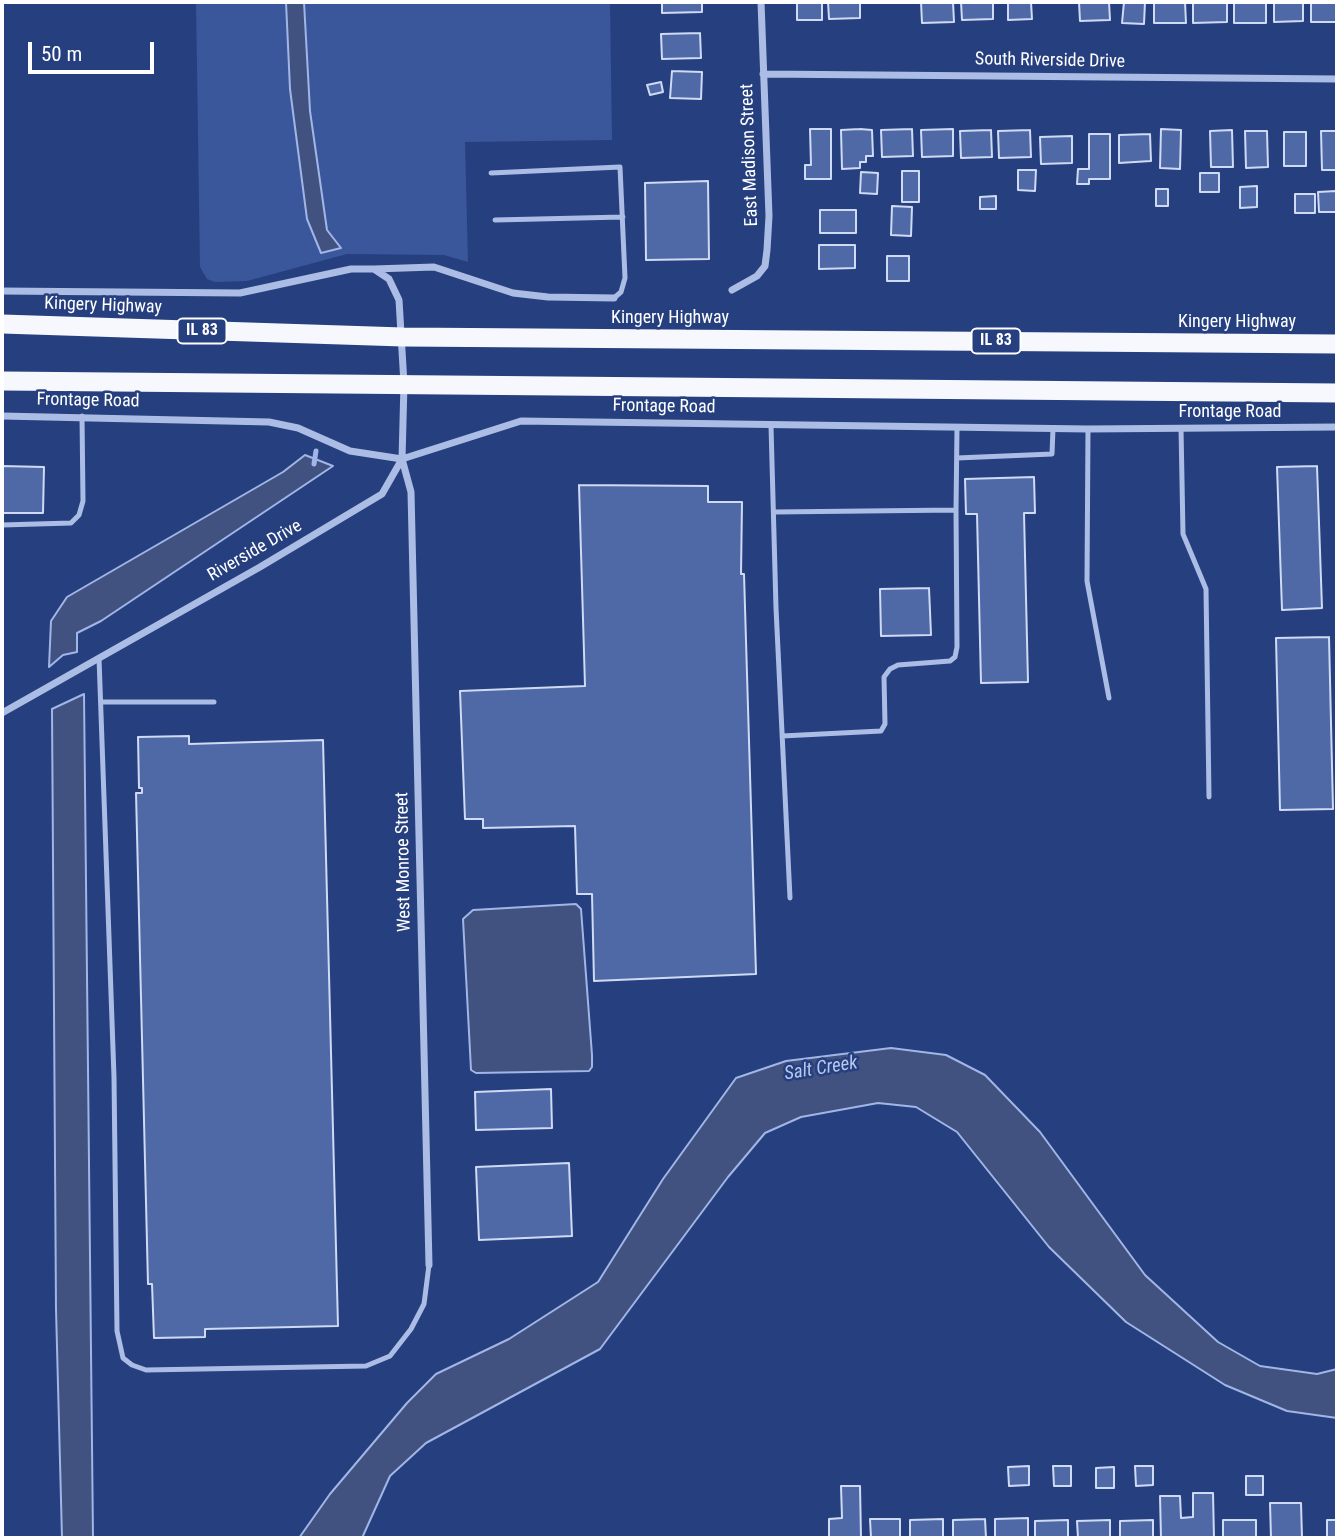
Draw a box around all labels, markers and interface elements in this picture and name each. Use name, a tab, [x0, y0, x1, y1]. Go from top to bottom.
scale bar	[32, 28, 158, 72]
text: 50 m	[41, 42, 82, 66]
street label: South Riverside Drive	[975, 49, 1125, 73]
street label: East Madison Street	[737, 83, 763, 227]
street label: Kingery Highway	[44, 293, 162, 319]
street label: Kingery Highway	[611, 307, 729, 329]
street label: Kingery Highway	[1178, 311, 1296, 333]
road number: IL 83	[178, 318, 227, 344]
road number: IL 83	[972, 328, 1020, 354]
street label: Frontage Road	[36, 389, 140, 413]
street label: Frontage Road	[612, 395, 716, 419]
street label: Frontage Road	[1178, 401, 1282, 423]
street label: Riverside Drive	[204, 515, 306, 587]
street label: West Monroe Street	[392, 792, 416, 932]
water label: Salt Creek	[783, 1052, 859, 1086]

